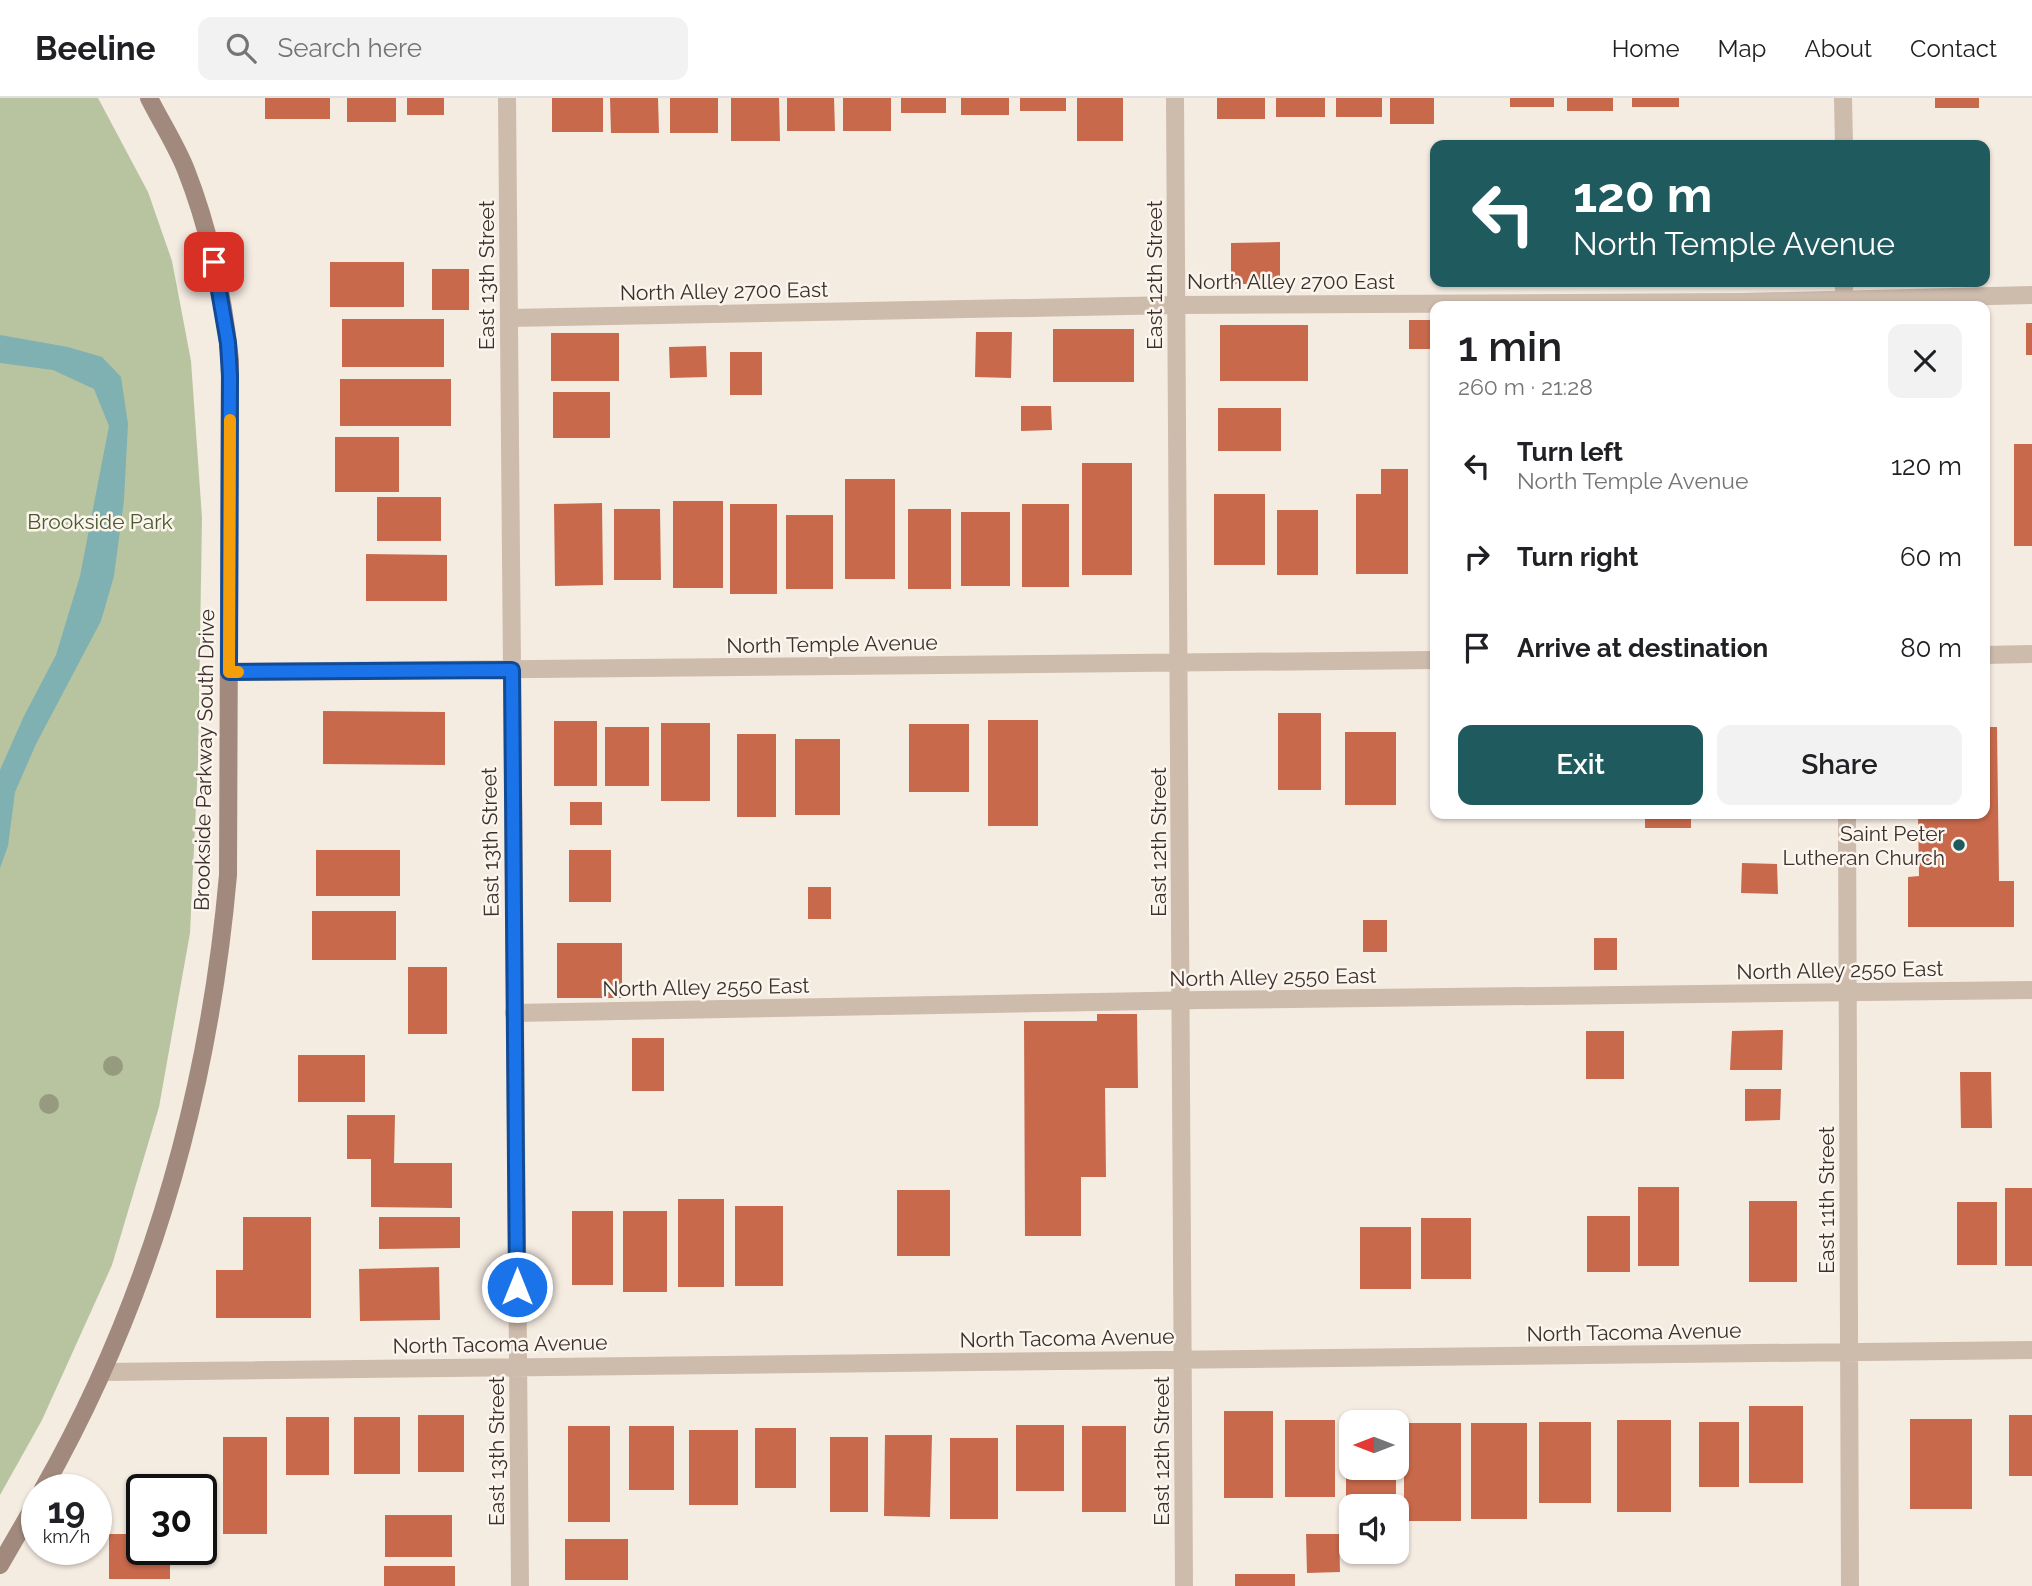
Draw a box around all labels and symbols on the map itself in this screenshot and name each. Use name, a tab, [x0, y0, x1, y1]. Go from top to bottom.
street label: East 13th Street	[474, 200, 499, 350]
street label: East 12th Street	[1142, 200, 1167, 350]
pin	[184, 232, 244, 292]
street label: North Alley 2700 East	[1187, 269, 1395, 294]
street label: North Alley 2700 East	[620, 277, 828, 305]
park label: Brookside Park	[27, 509, 173, 534]
street label: Brookside Parkway South Drive	[189, 609, 219, 911]
street label: North Temple Avenue	[726, 630, 938, 658]
street label: East 13th Street	[476, 767, 504, 917]
street label: East 12th Street	[1146, 767, 1171, 917]
place label: Saint Peter Lutheran Church	[1782, 821, 1946, 870]
marker: Saint Peter Lutheran Church	[1951, 837, 1967, 853]
street label: North Alley 2550 East	[1736, 956, 1944, 984]
street label: North Alley 2550 East	[1169, 963, 1377, 991]
street label: North Alley 2550 East	[602, 973, 810, 1001]
street label: East 11th Street	[1814, 1126, 1839, 1274]
position arrow	[480, 1250, 554, 1324]
street label: North Tacoma Avenue	[1526, 1318, 1742, 1346]
street label: North Tacoma Avenue	[959, 1324, 1175, 1352]
street label: North Tacoma Avenue	[392, 1330, 608, 1358]
street label: East 13th Street	[484, 1376, 509, 1526]
street label: East 12th Street	[1149, 1376, 1174, 1526]
north arrow	[1339, 1410, 1409, 1480]
speed limit sign: 30	[126, 1474, 217, 1565]

